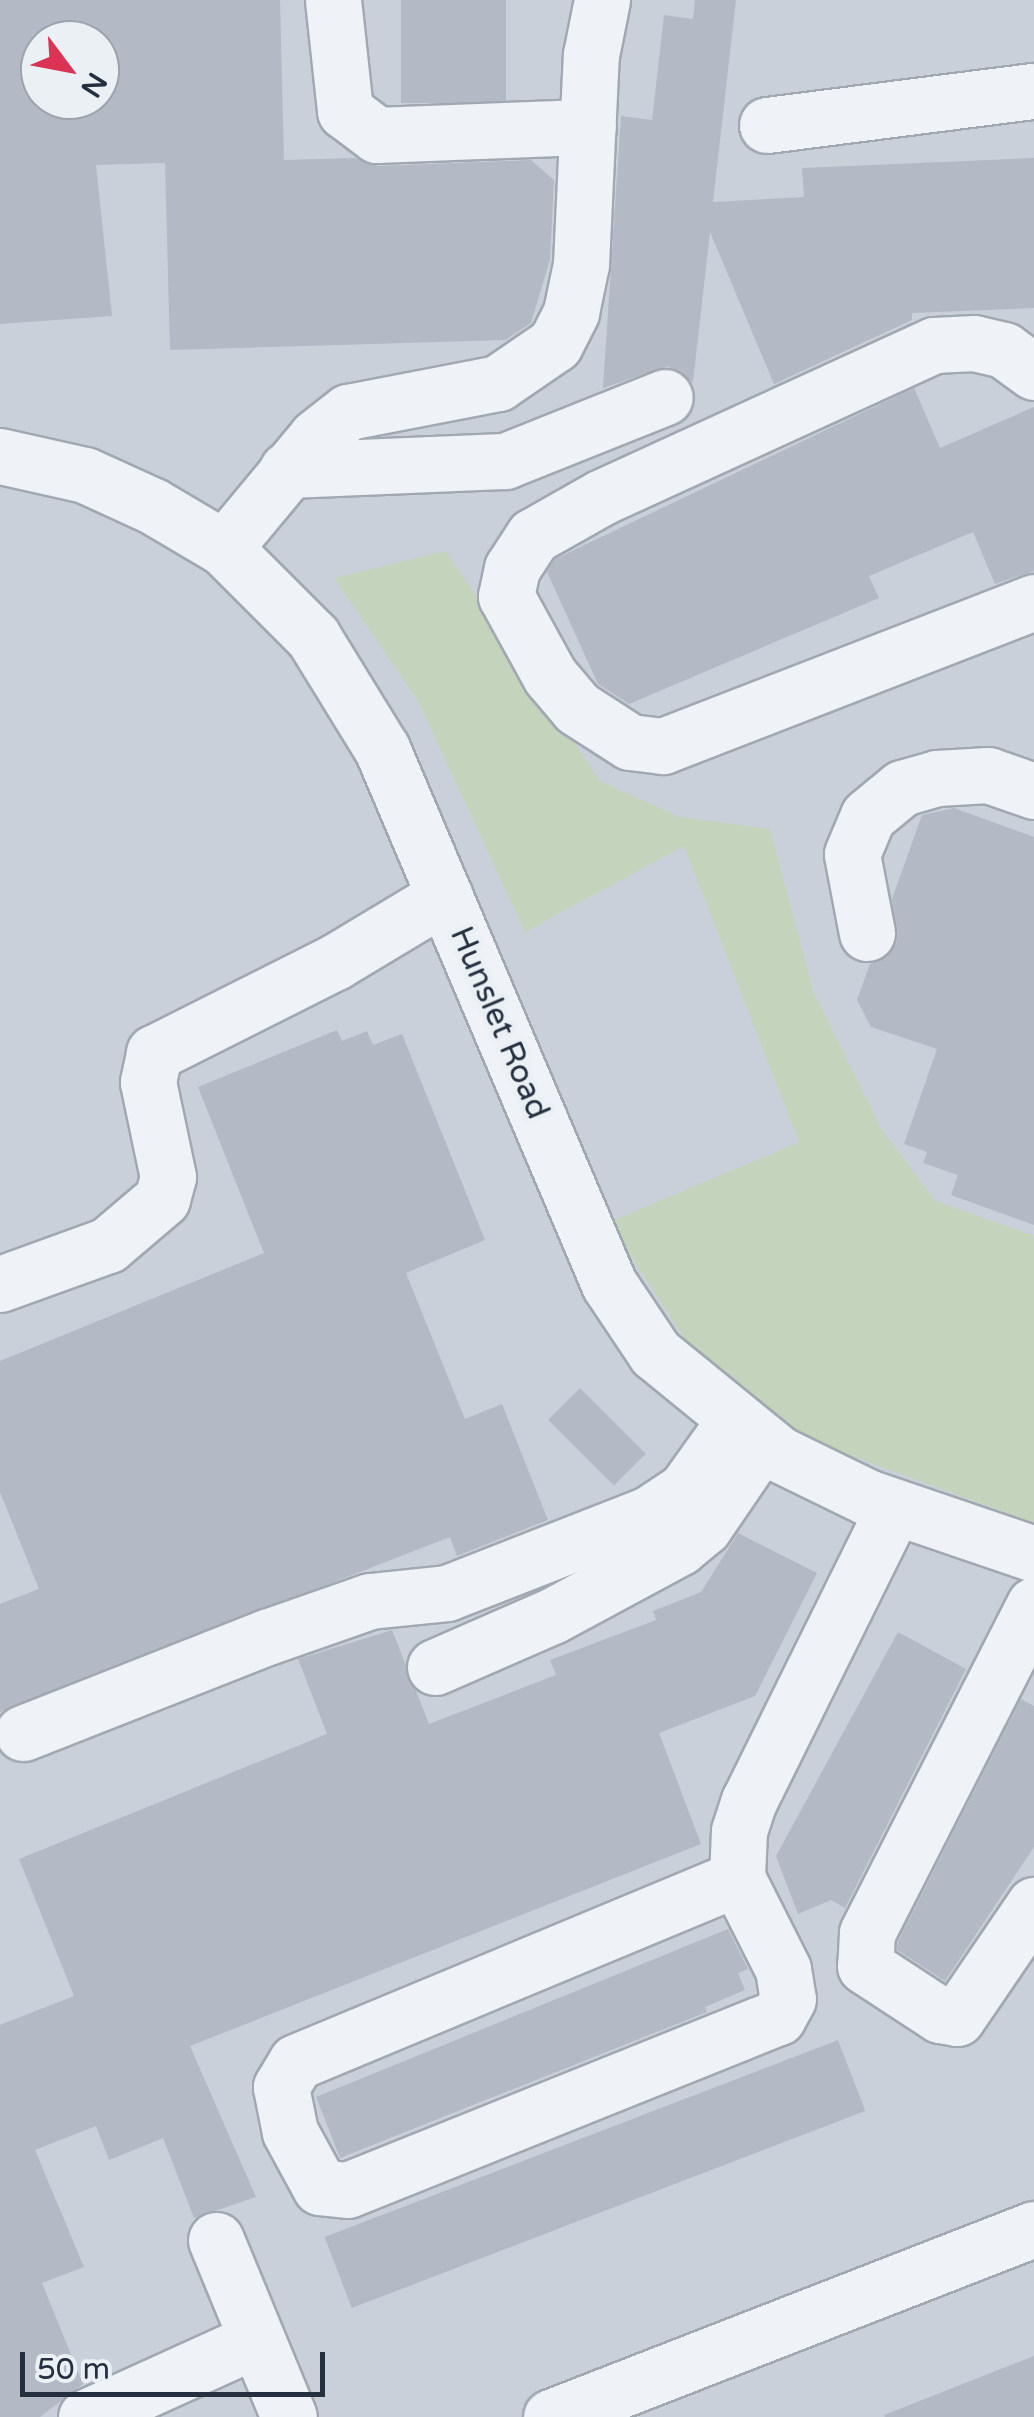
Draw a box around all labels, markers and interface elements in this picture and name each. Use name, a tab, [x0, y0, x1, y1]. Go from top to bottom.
north arrow	[20, 20, 120, 120]
text: N	[73, 66, 114, 103]
street label: Hunslet Road	[441, 921, 557, 1125]
scale bar	[25, 2332, 330, 2394]
text: 50 m	[37, 2351, 110, 2388]

